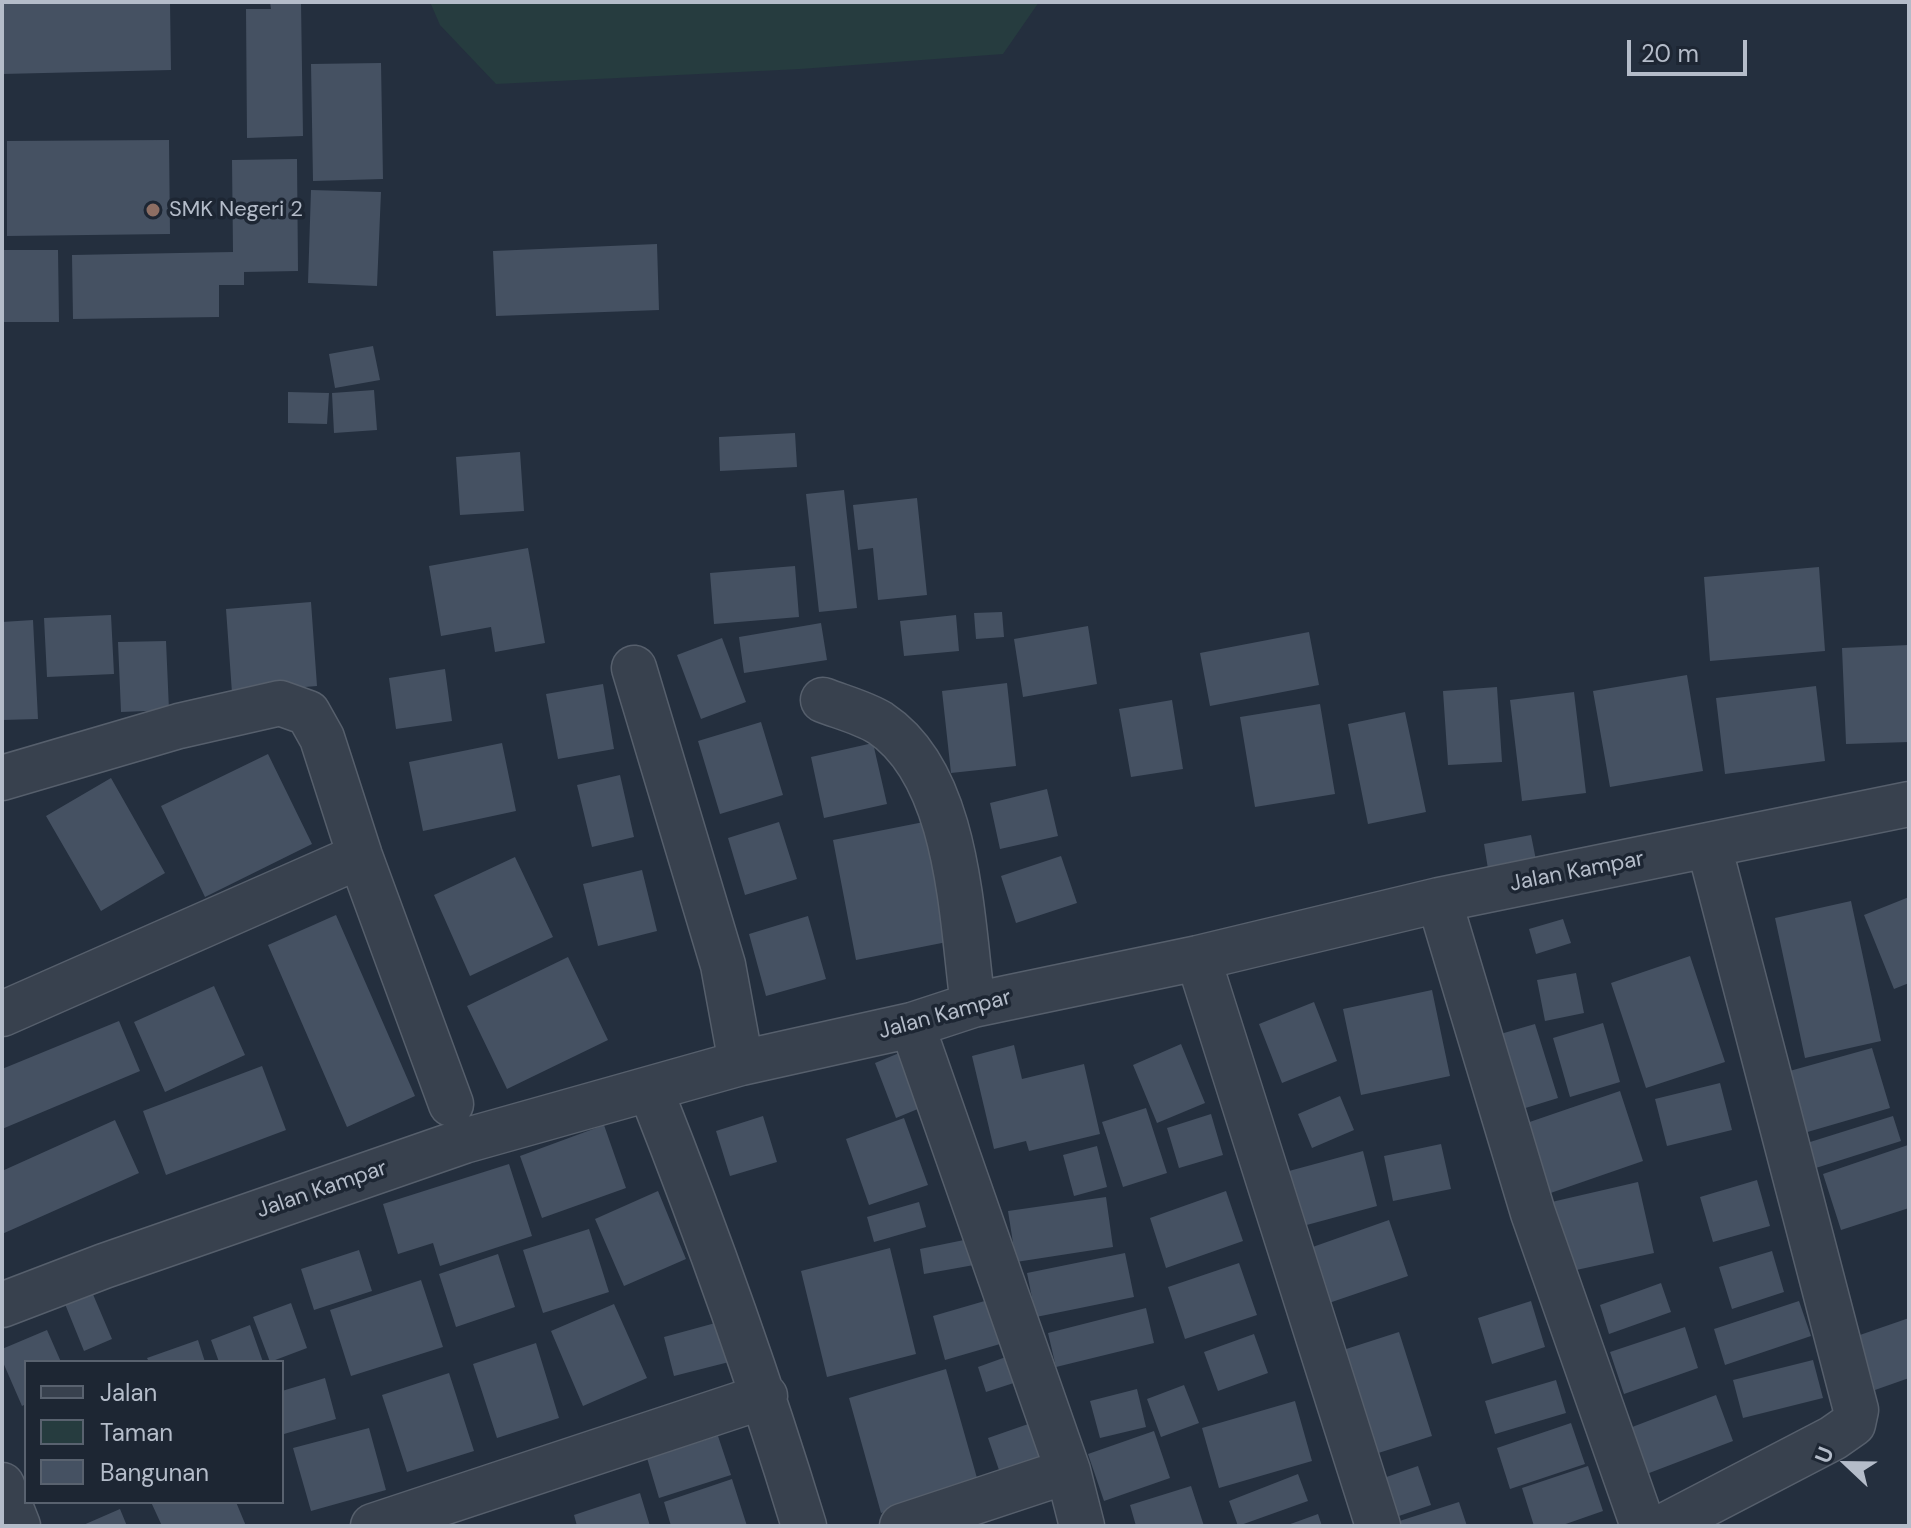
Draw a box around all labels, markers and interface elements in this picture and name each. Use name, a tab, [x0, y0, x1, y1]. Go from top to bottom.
scale bar	[1631, 24, 1751, 74]
text: 20 m	[1641, 38, 1699, 69]
place label: SMK Negeri 2	[169, 197, 303, 223]
marker: SMK Negeri 2	[144, 201, 162, 219]
street label: Jalan Kampar	[1508, 846, 1646, 898]
street label: Jalan Kampar	[876, 985, 1014, 1045]
street label: Jalan Kampar	[253, 1155, 391, 1225]
legend	[24, 1360, 284, 1504]
text: Jalan	[100, 1377, 157, 1408]
text: Taman	[100, 1417, 173, 1448]
north arrow	[1807, 1424, 1887, 1504]
text: U	[1808, 1442, 1841, 1467]
text: Bangunan	[100, 1457, 209, 1488]

